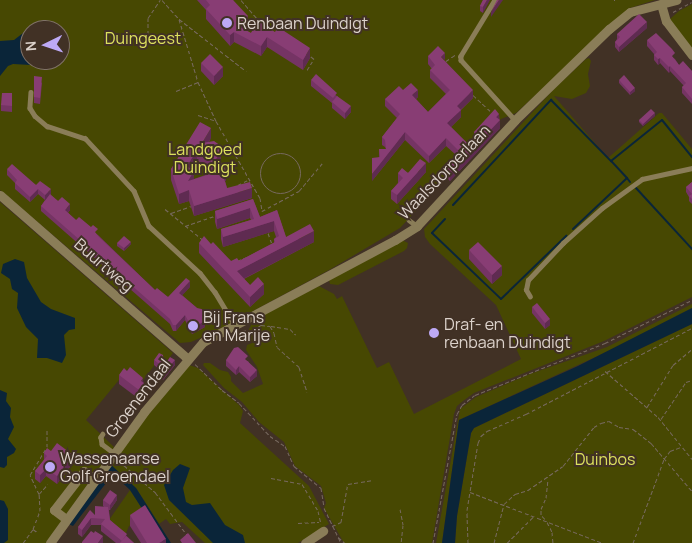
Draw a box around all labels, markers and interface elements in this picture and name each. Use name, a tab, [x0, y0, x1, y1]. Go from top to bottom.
place label: Renbaan Duindigt	[237, 13, 368, 33]
marker: Renbaan Duindigt	[221, 17, 233, 29]
north arrow	[20, 20, 70, 70]
park label: Duingeest	[105, 28, 181, 48]
text: N	[21, 40, 40, 52]
street label: Waalsdorperlaan	[394, 121, 494, 223]
park label: Landgoed Duindigt	[168, 139, 242, 177]
street label: Buurtweg	[71, 234, 137, 296]
place label: Bij Frans en Marije	[203, 307, 270, 345]
place label: Draf- en renbaan Duindigt	[444, 314, 571, 352]
marker: Bij Frans en Marije	[187, 320, 199, 332]
marker: Draf- en renbaan Duindigt	[428, 327, 440, 339]
street label: Groenendaal	[101, 355, 175, 441]
place label: Wassenaarse Golf Groendael	[60, 448, 170, 486]
park label: Duinbos	[575, 449, 635, 469]
marker: Wassenaarse Golf Groendael	[44, 461, 56, 473]

